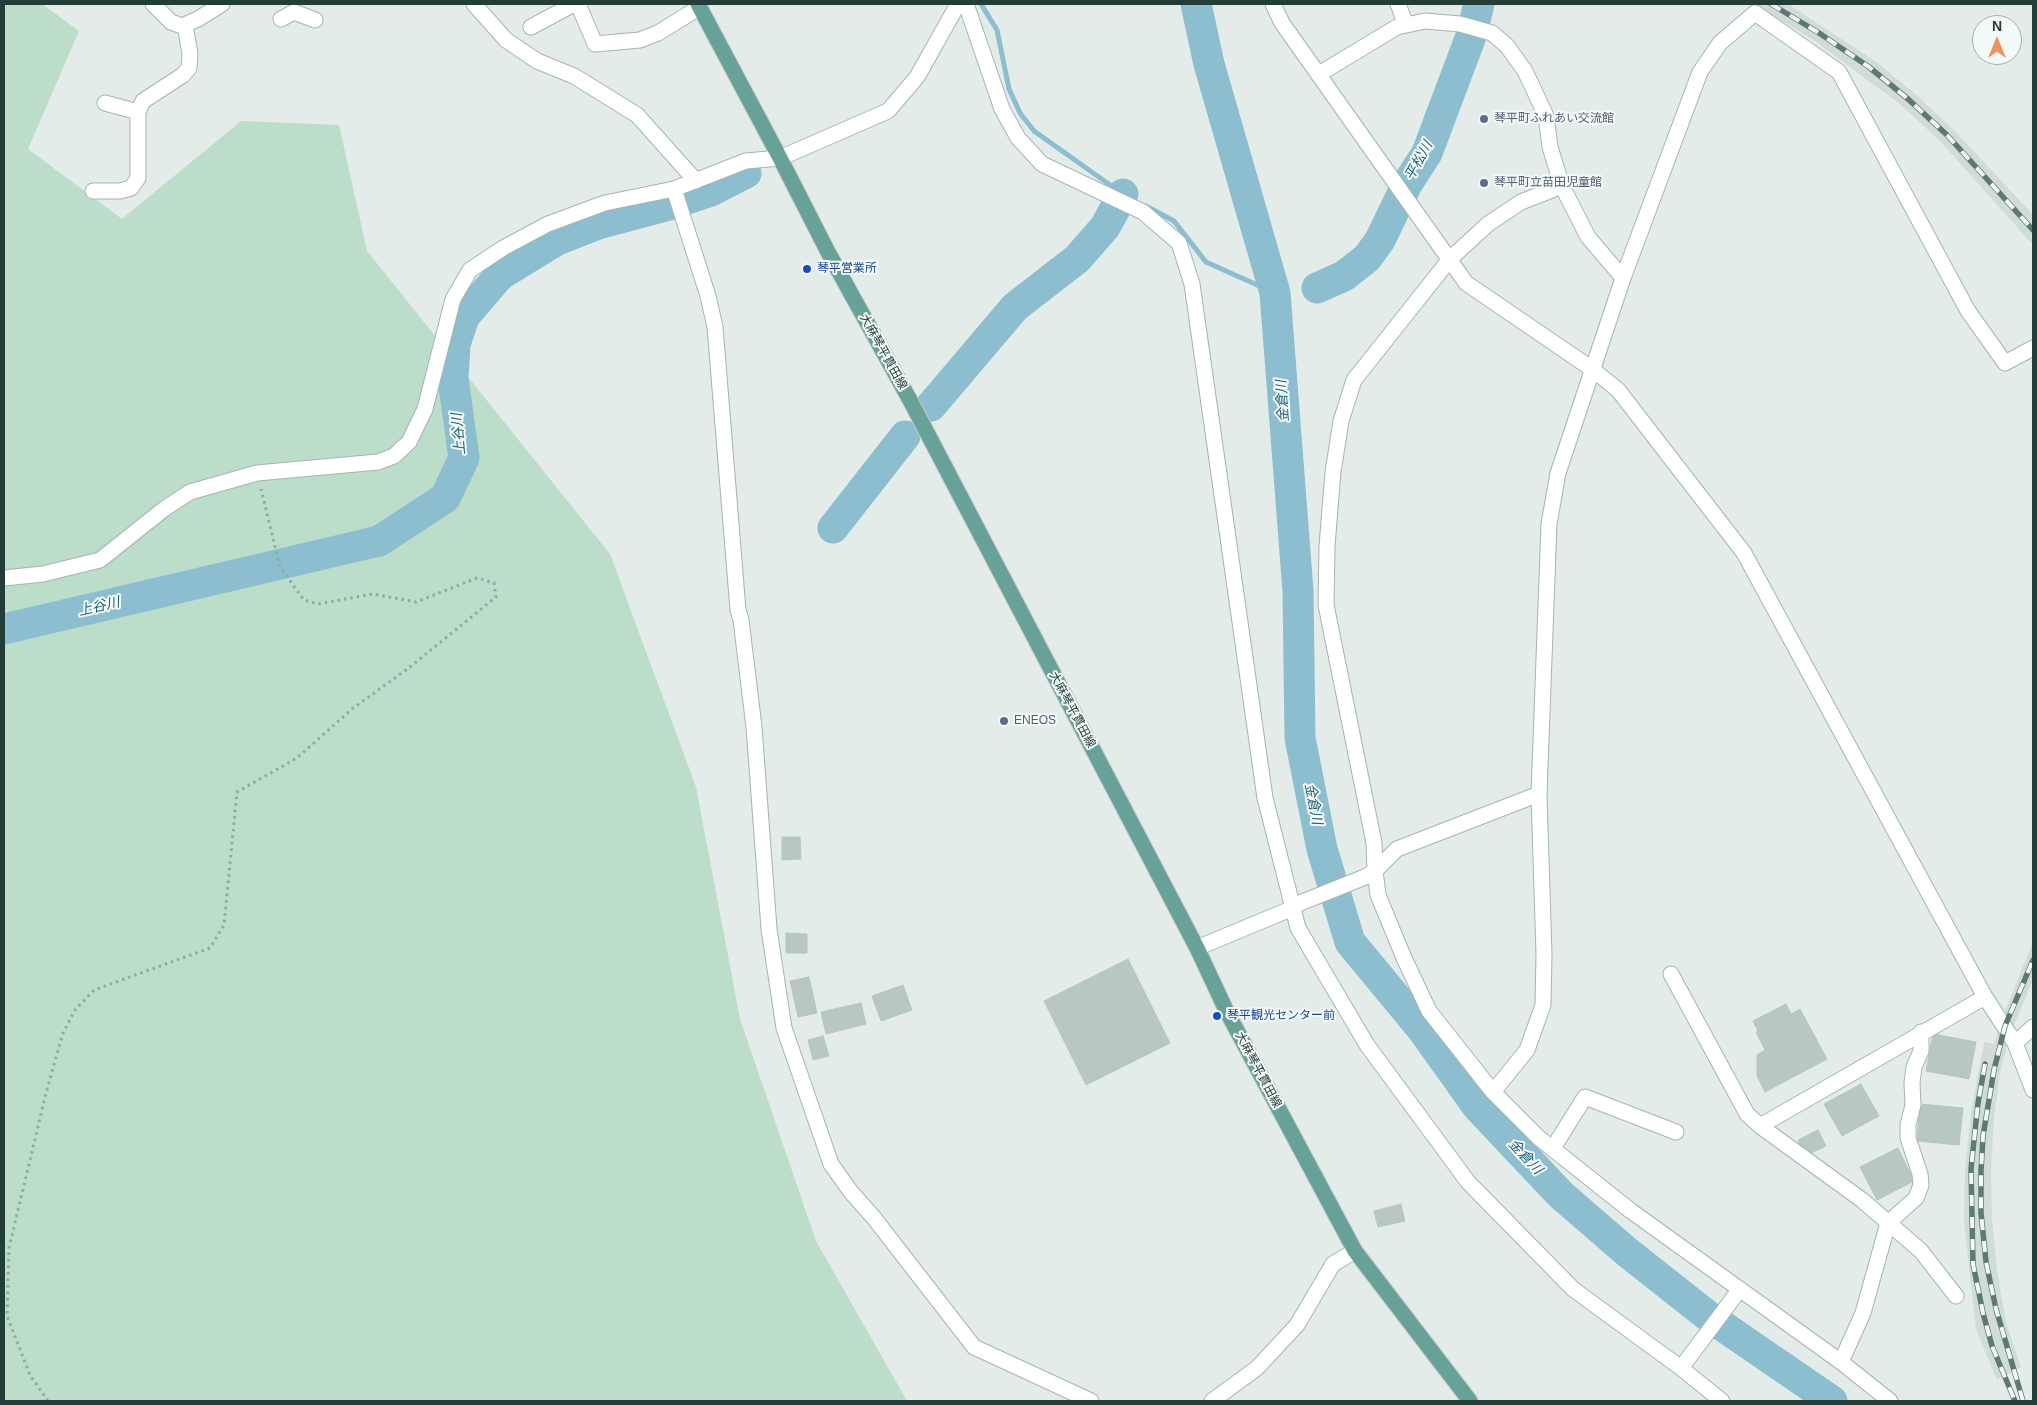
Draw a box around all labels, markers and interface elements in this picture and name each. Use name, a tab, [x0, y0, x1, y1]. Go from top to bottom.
north arrow	[1972, 15, 2022, 65]
text: N	[1992, 18, 2002, 34]
place label: 琴平町ふれあい交流館	[1494, 112, 1614, 126]
marker: 琴平町ふれあい交流館	[1478, 113, 1490, 125]
water label: 平松川	[1401, 139, 1437, 183]
place label: 琴平町立苗田児童館	[1494, 176, 1602, 190]
marker: 琴平町立苗田児童館	[1478, 177, 1490, 189]
place label: 琴平営業所	[817, 262, 877, 276]
marker: 琴平営業所	[801, 263, 813, 275]
street label: 大麻琴平貫田線	[856, 312, 910, 392]
water label: 金倉川	[1273, 379, 1293, 423]
water label: 上谷川	[449, 412, 469, 456]
water label: 上谷川	[77, 594, 121, 620]
street label: 大麻琴平貫田線	[1046, 670, 1098, 750]
place label: ENEOS	[1014, 714, 1056, 728]
marker: ENEOS	[998, 715, 1010, 727]
water label: 金倉川	[1301, 782, 1325, 826]
place label: 琴平観光センター前	[1227, 1009, 1335, 1023]
marker: 琴平観光センター前	[1211, 1010, 1223, 1022]
street label: 大麻琴平貫田線	[1232, 1030, 1284, 1110]
water label: 金倉川	[1505, 1136, 1545, 1178]

